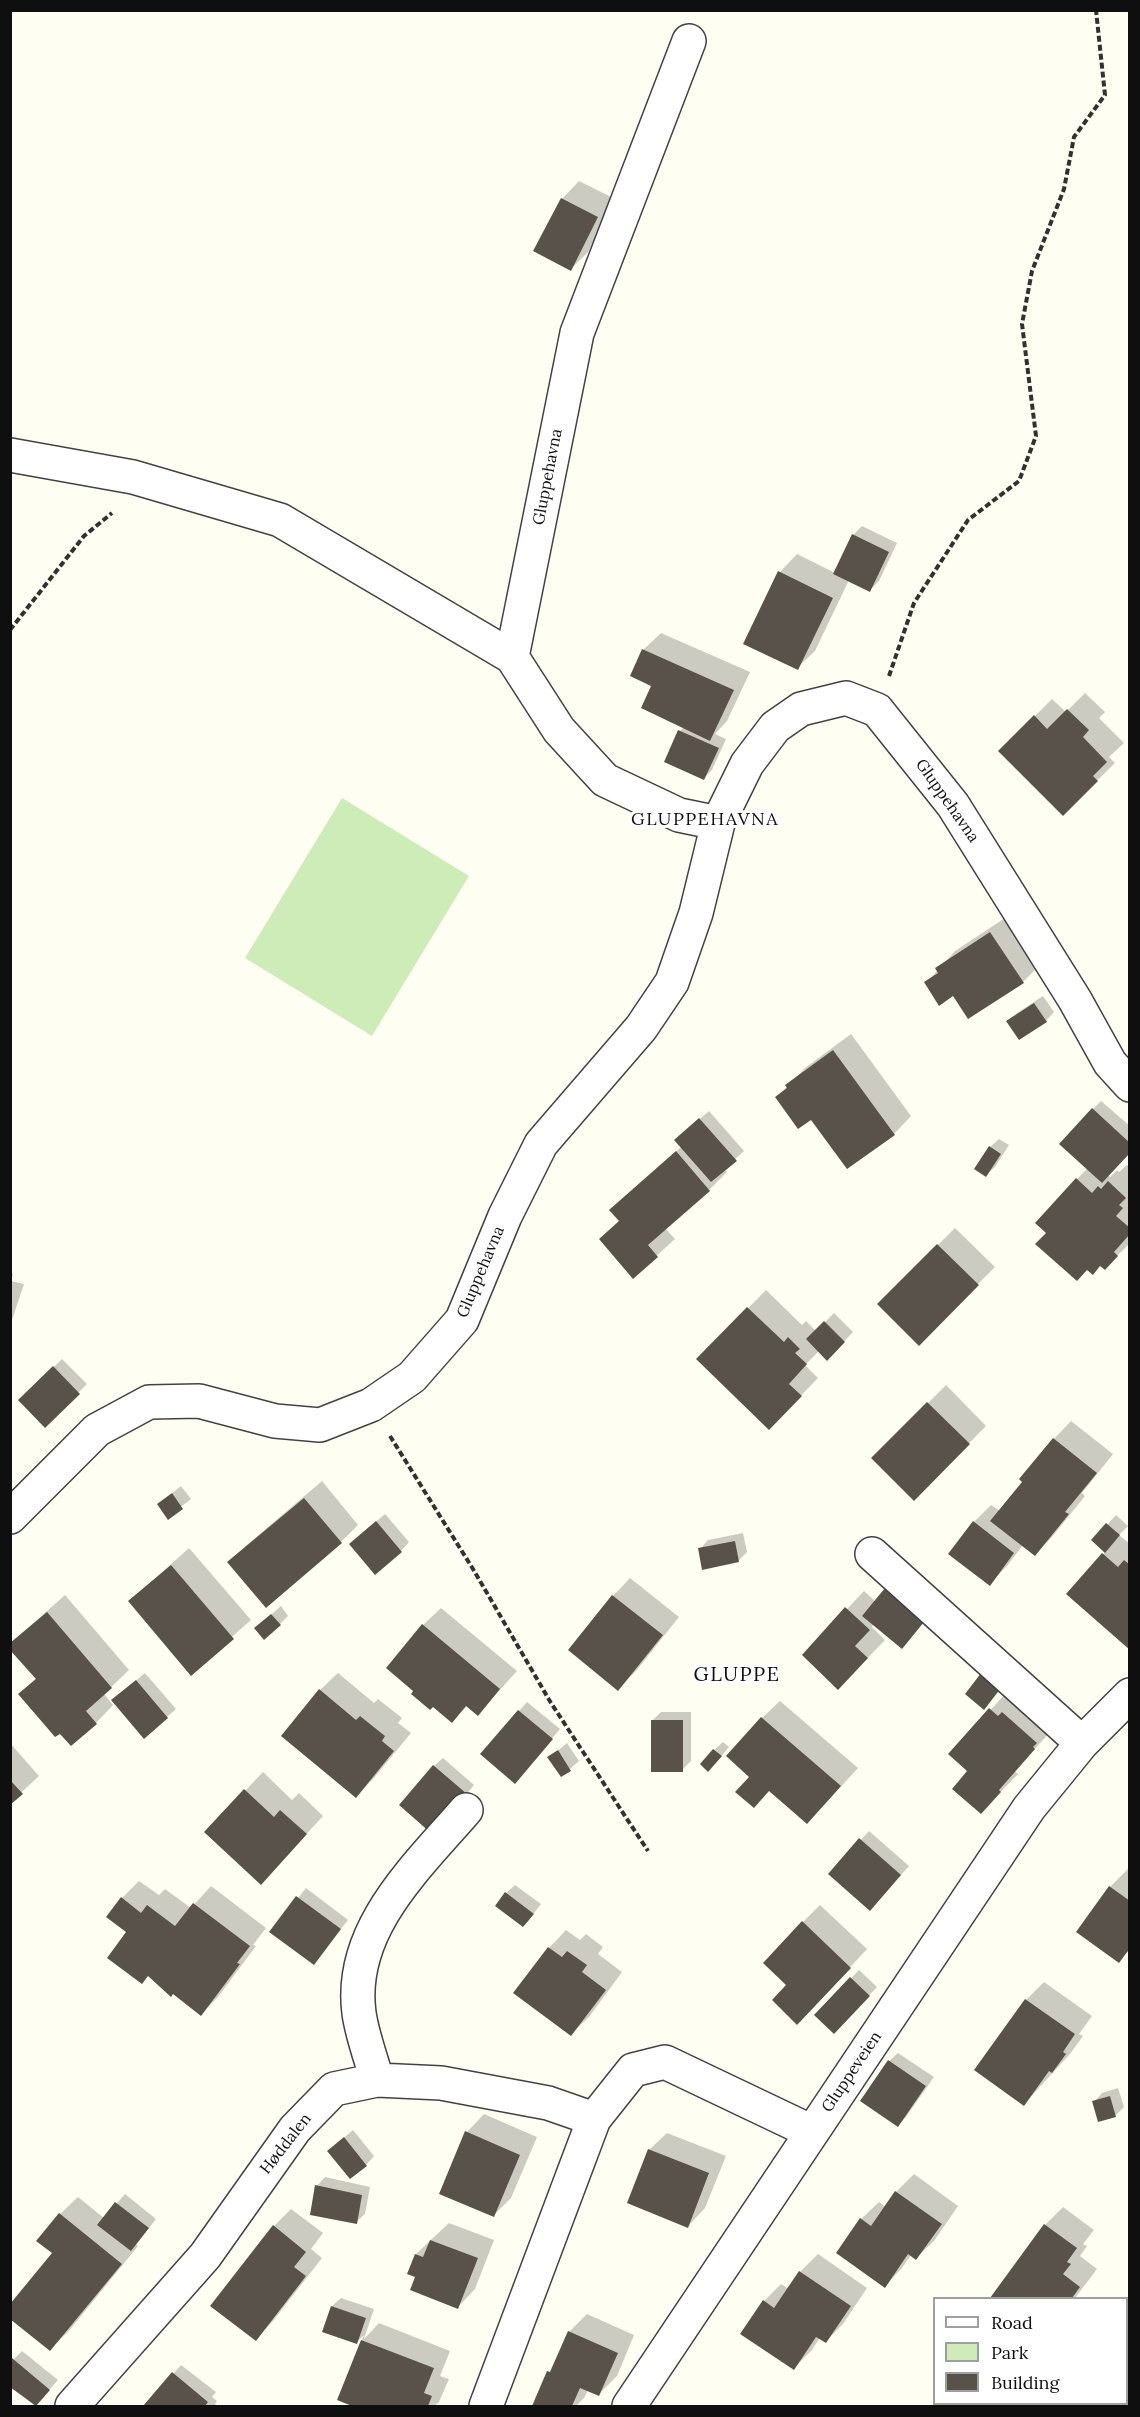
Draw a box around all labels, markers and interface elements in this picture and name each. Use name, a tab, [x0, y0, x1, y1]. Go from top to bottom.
street label: Gluppehavna	[529, 427, 567, 527]
street label: Gluppehavna	[911, 756, 983, 846]
district label: GLUPPEHAVNA	[631, 809, 779, 831]
street label: Gluppehavna	[453, 1223, 509, 1321]
district label: GLUPPE	[693, 1663, 781, 1687]
street label: Gluppeveien	[818, 2028, 886, 2116]
street label: Høddalen	[256, 2110, 316, 2178]
legend	[933, 2297, 1128, 2405]
text: Road	[991, 2311, 1033, 2334]
text: Park	[991, 2341, 1028, 2364]
text: Building	[991, 2371, 1059, 2394]

